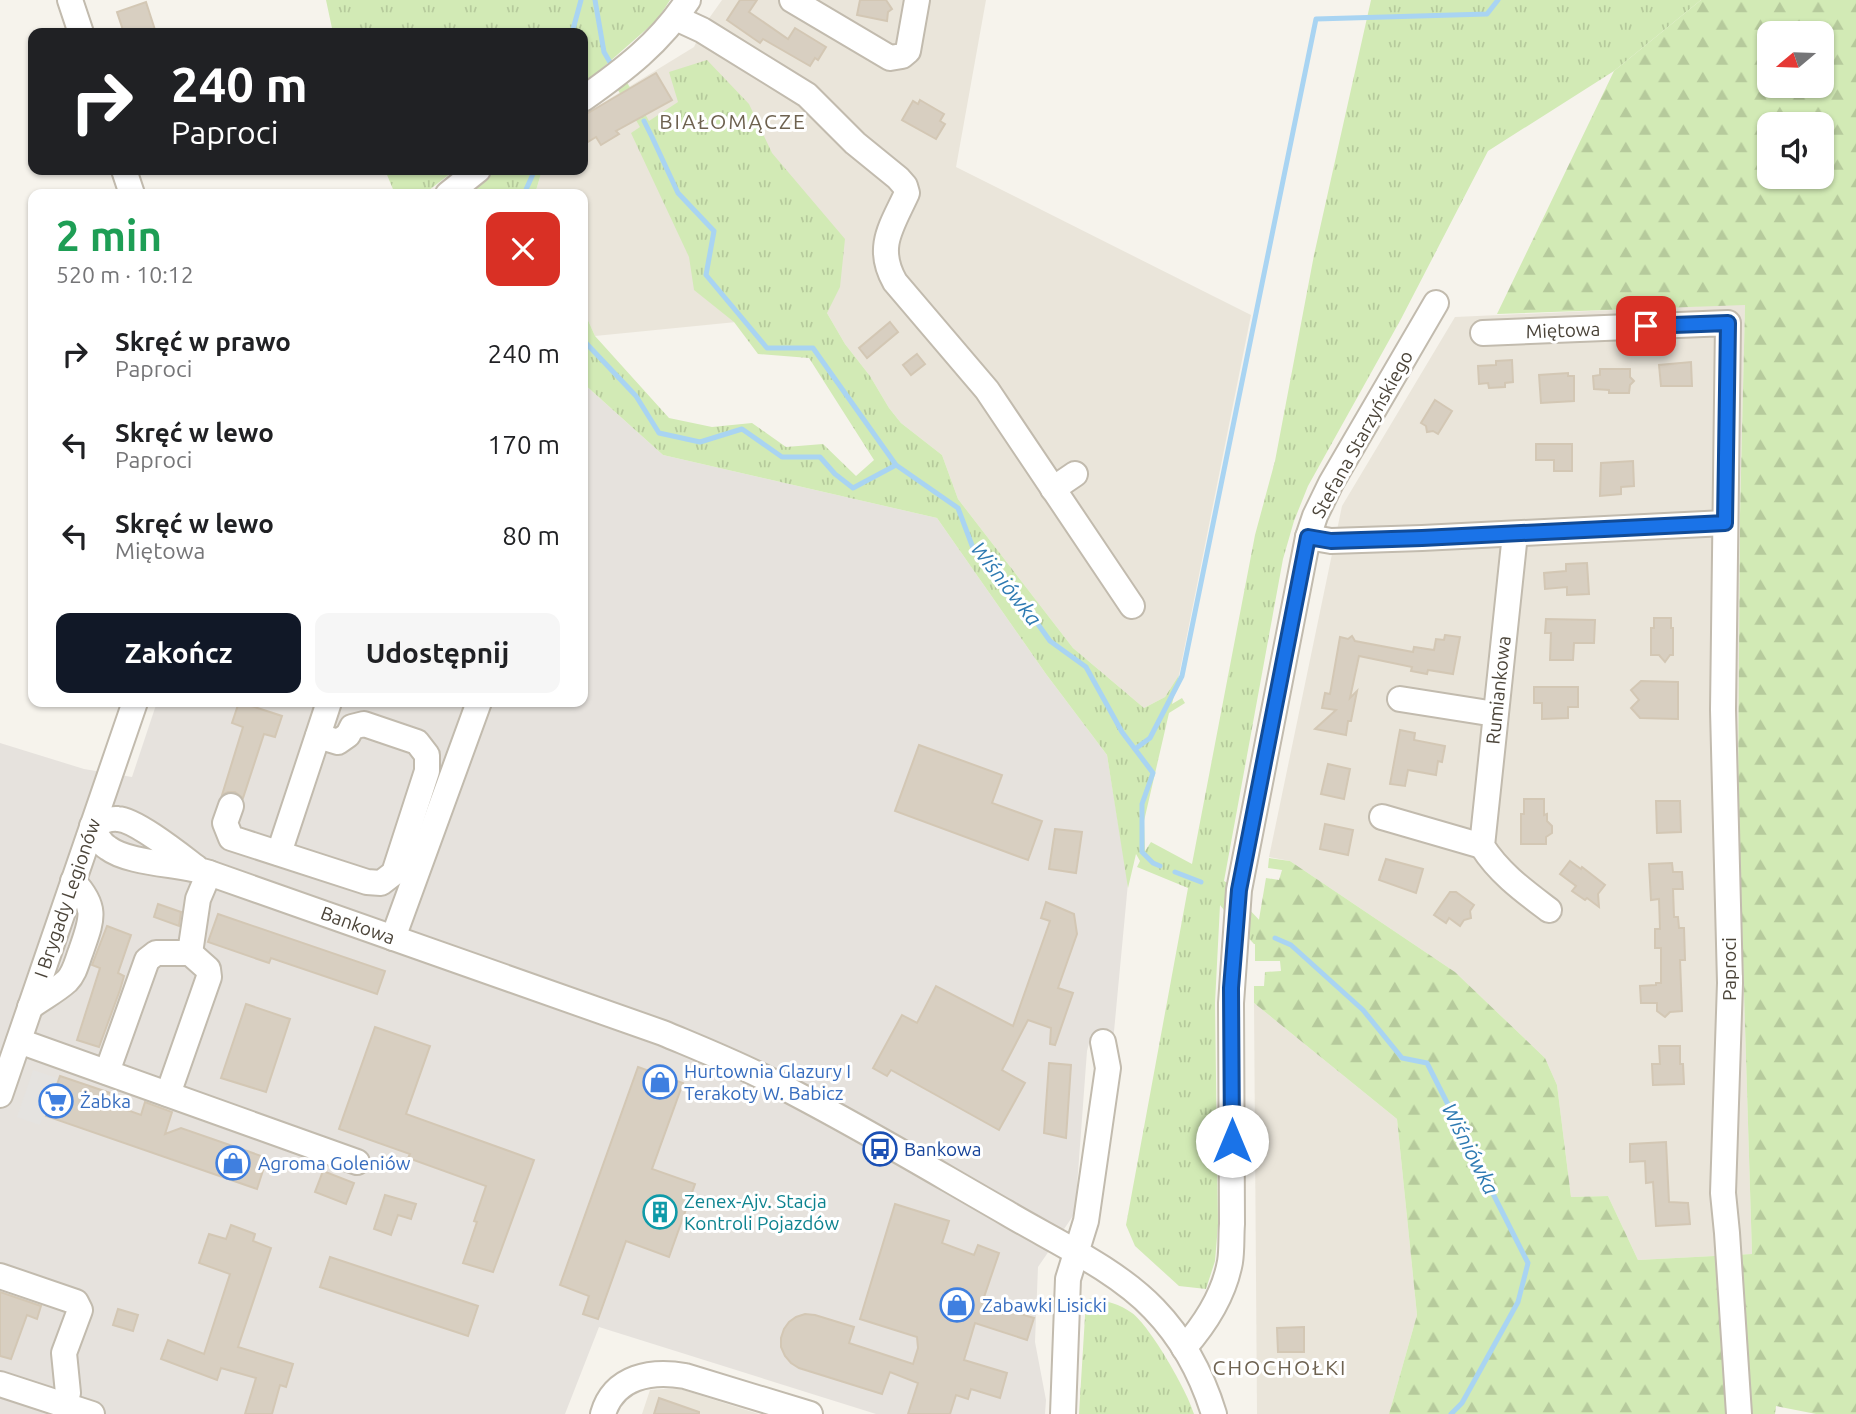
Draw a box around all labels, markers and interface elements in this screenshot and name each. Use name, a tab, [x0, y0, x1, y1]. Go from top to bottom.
north arrow	[1757, 21, 1834, 98]
map controls	[1757, 21, 1834, 189]
icon: right	[56, 56, 147, 147]
text: 240 m	[171, 56, 308, 111]
district label: BIAŁOMĄCZE	[659, 109, 807, 133]
button: sound	[1757, 112, 1834, 189]
text: Paproci	[171, 114, 279, 150]
text: 2 min	[56, 212, 162, 259]
button: close	[486, 212, 560, 286]
text: 520 m · 10:12	[56, 262, 194, 287]
pin	[1616, 296, 1676, 356]
icon: arrive	[1627, 307, 1665, 345]
street label: Miętowa	[1525, 318, 1601, 342]
text: Skręć w prawo	[115, 327, 291, 356]
icon: right	[56, 335, 94, 373]
text: 240 m	[488, 339, 560, 368]
street label: Stefana Starzyńskiego	[1307, 346, 1417, 522]
text: Paproci	[115, 356, 192, 381]
text: Skręć w lewo	[115, 418, 274, 447]
icon: left	[56, 426, 94, 464]
text: 170 m	[488, 430, 560, 459]
text: Paproci	[115, 447, 192, 472]
text: Skręć w lewo	[115, 509, 274, 538]
icon: left	[56, 517, 94, 555]
text: 80 m	[502, 521, 560, 550]
water label: Wiśniówka	[967, 537, 1047, 630]
text: Miętowa	[115, 538, 205, 563]
button: Zakończ	[56, 613, 301, 693]
button: Udostępnij	[315, 613, 560, 693]
street label: Rumiankowa	[1481, 635, 1515, 745]
street label: I Brygady Legionów	[29, 815, 105, 980]
street label: Bankowa	[318, 901, 398, 949]
street label: Paproci	[1718, 937, 1740, 1001]
place label: Hurtownia Glazury I Terakoty W. Babicz	[684, 1060, 851, 1104]
shop icon: Hurtownia Glazury I Terakoty W. Babicz	[641, 1063, 679, 1101]
supermarket icon: Żabka	[37, 1082, 75, 1120]
place label: Żabka	[80, 1090, 131, 1112]
water label: Wiśniówka	[1438, 1099, 1504, 1198]
position arrow	[1195, 1104, 1269, 1178]
bus stop icon: Bankowa	[861, 1130, 899, 1168]
place label: Bankowa	[904, 1138, 981, 1160]
shop icon: Agroma Goleniów	[214, 1144, 252, 1182]
place label: Agroma Goleniów	[258, 1152, 411, 1174]
place label: Zenex-Ajv. Stacja Kontroli Pojazdów	[684, 1190, 839, 1234]
building icon: Zenex-Ajv. Stacja Kontroli Pojazdów	[641, 1193, 679, 1231]
shop icon: Zabawki Lisicki	[938, 1286, 976, 1324]
place label: Zabawki Lisicki	[982, 1294, 1107, 1316]
district label: CHOCHOŁKI	[1213, 1355, 1347, 1379]

